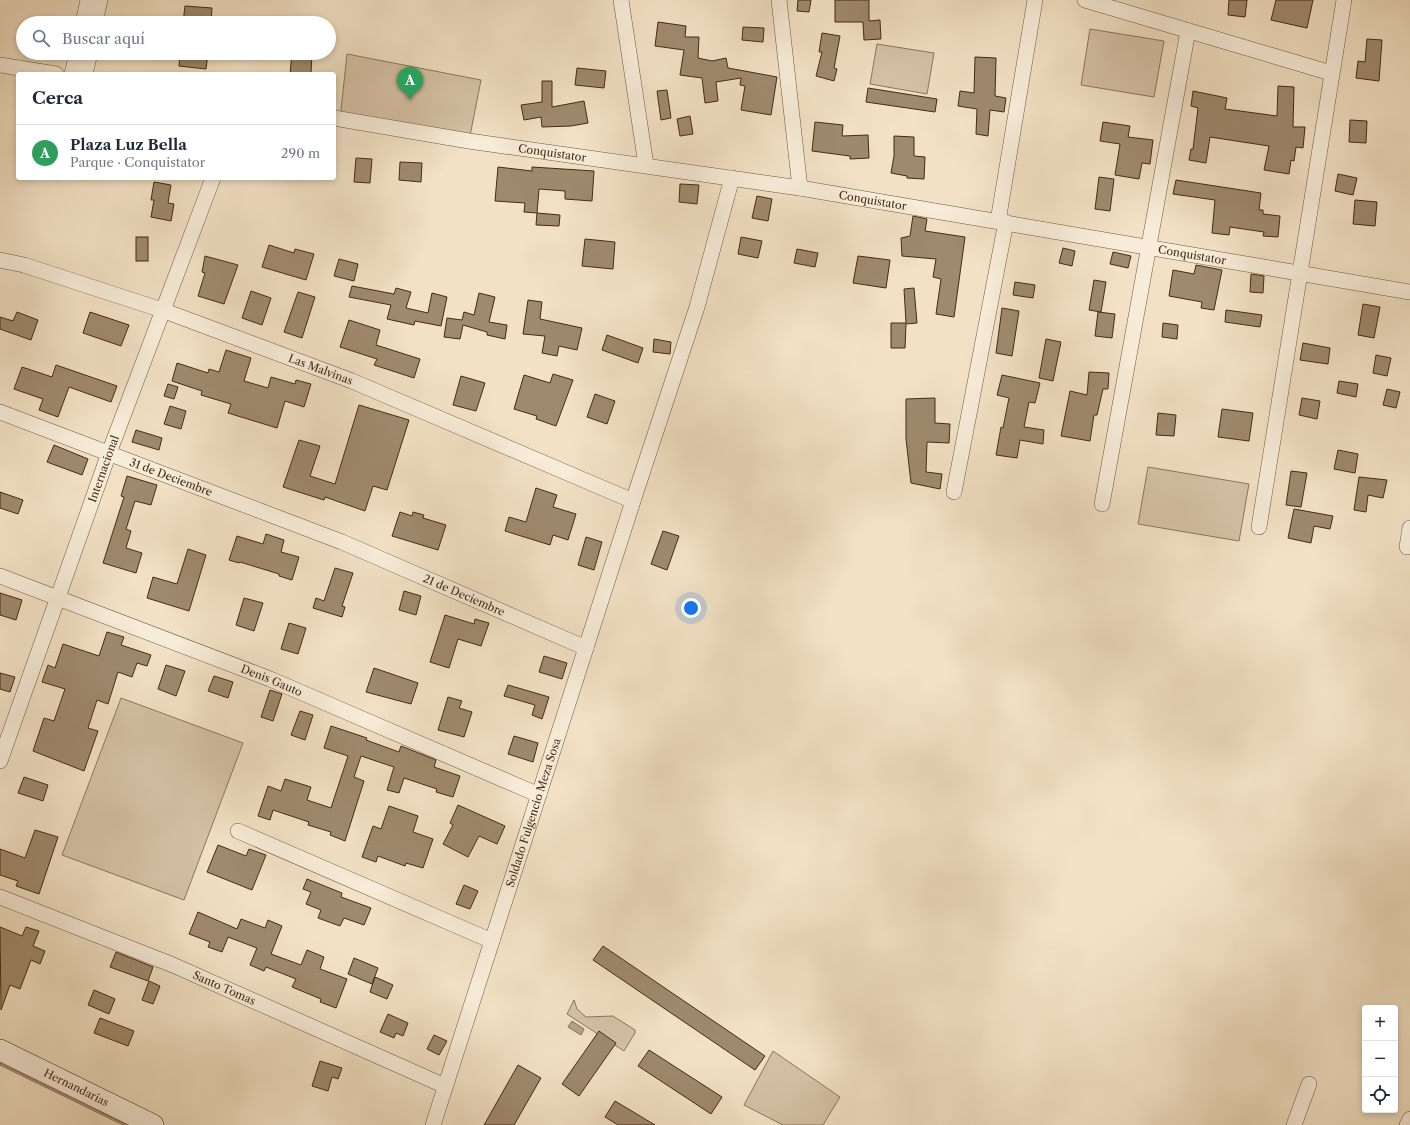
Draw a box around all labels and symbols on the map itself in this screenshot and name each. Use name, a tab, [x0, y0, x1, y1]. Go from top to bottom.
pin: A	[397, 67, 423, 100]
street label: Conquistator	[517, 141, 588, 165]
street label: Conquistator	[838, 188, 908, 213]
street label: Conquistator	[1157, 242, 1227, 268]
street label: Las Malvinas	[287, 351, 355, 388]
street label: Internacional	[85, 433, 122, 504]
street label: 31 de Deciembre	[128, 455, 214, 499]
street label: 21 de Deciembre	[421, 571, 507, 619]
your location	[681, 598, 701, 618]
street label: Denis Gauto	[239, 662, 305, 699]
street label: Soldado Fulgencio Meza Sosa	[503, 736, 564, 889]
street label: Santo Tomas	[191, 968, 258, 1008]
street label: Hernandarias	[41, 1066, 111, 1109]

